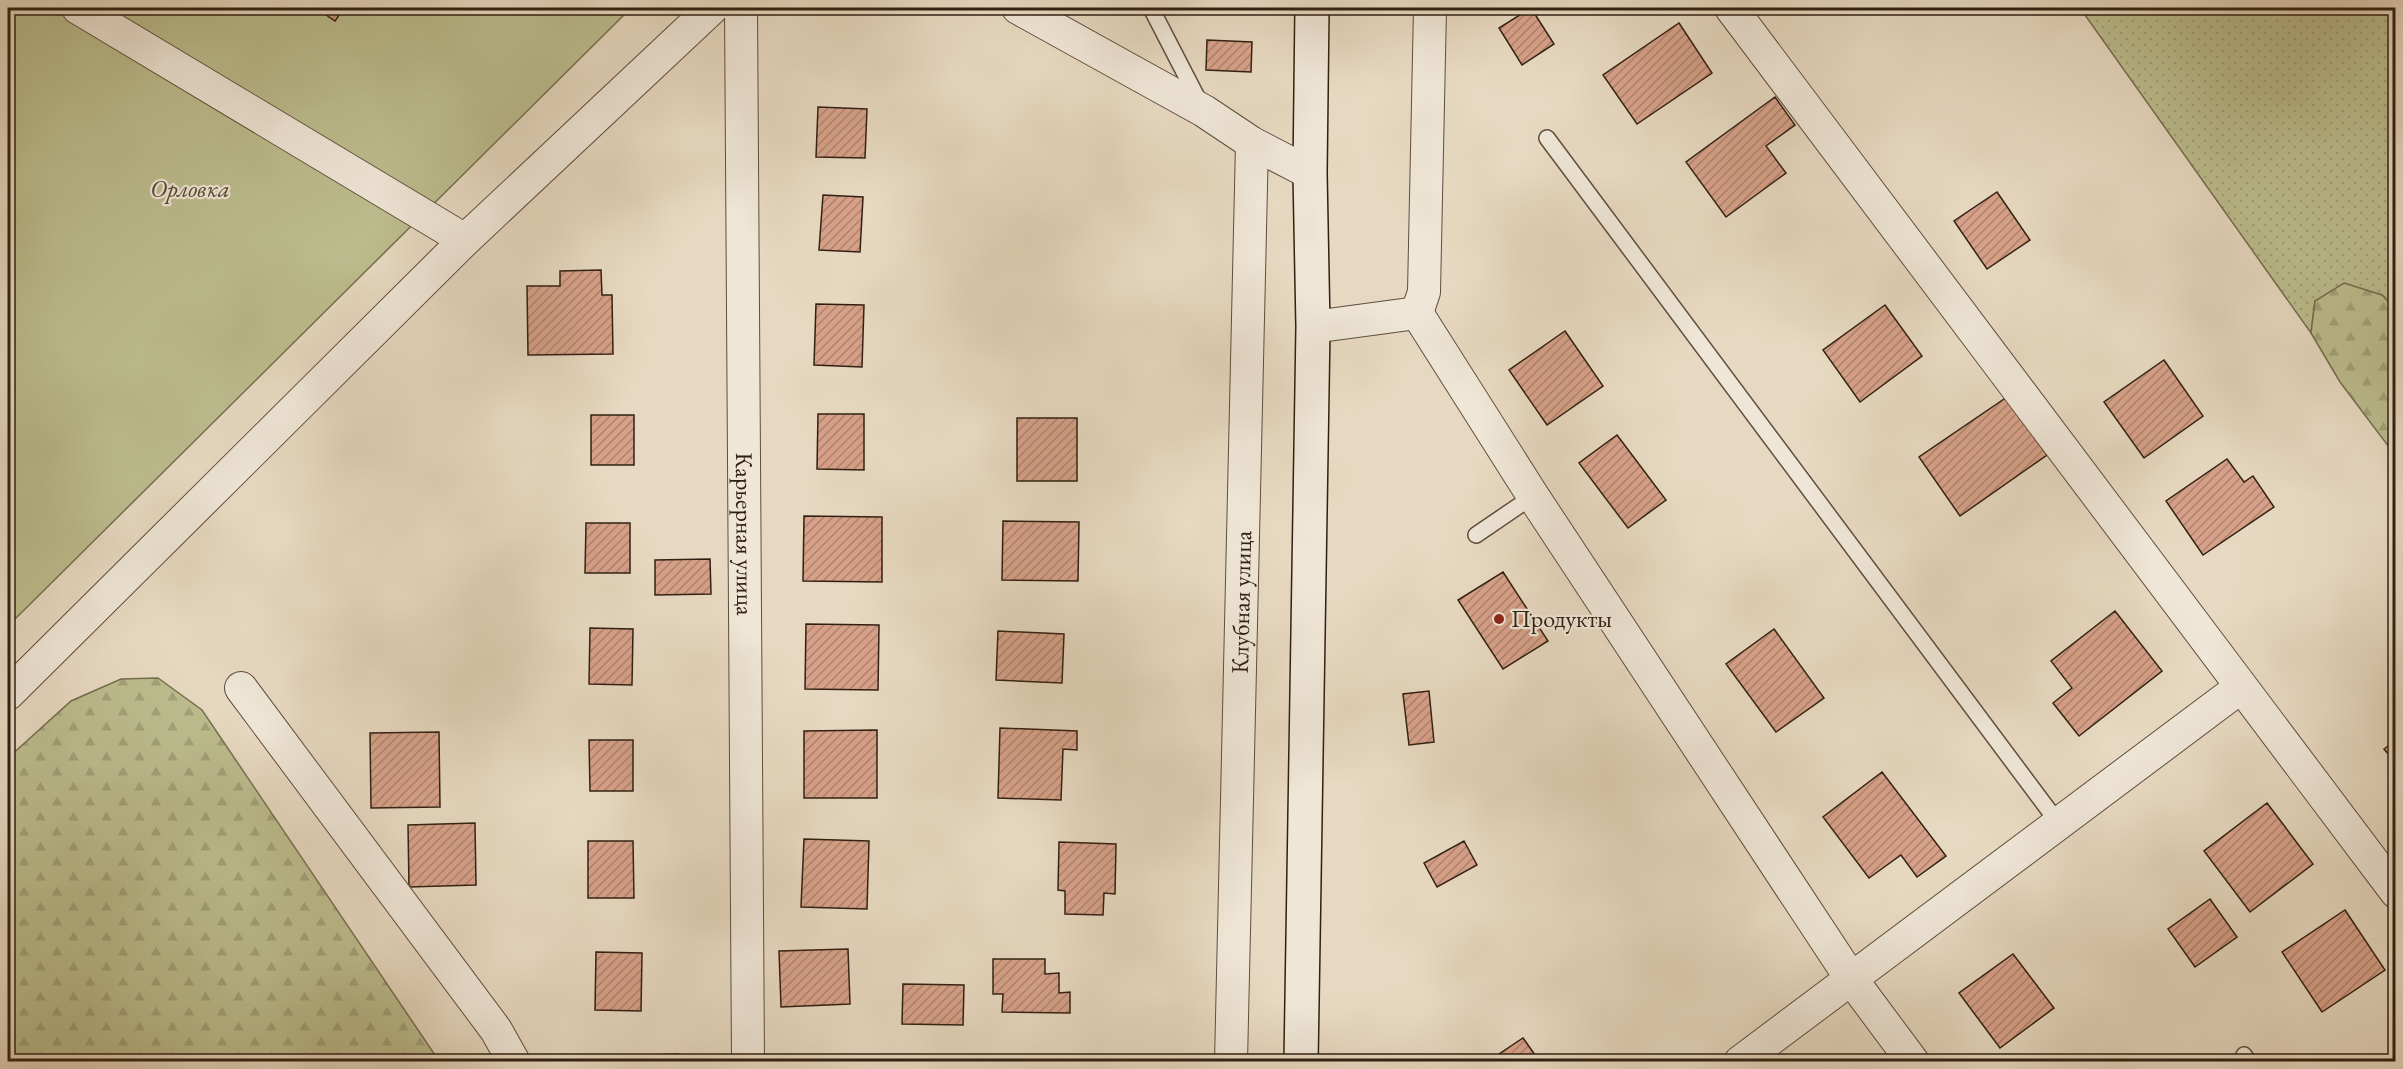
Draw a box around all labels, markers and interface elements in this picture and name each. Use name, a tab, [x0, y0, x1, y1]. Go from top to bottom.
park label: Орловка	[150, 173, 230, 204]
street label: Карьерная улица	[729, 452, 761, 616]
street label: Клубная улица	[1224, 530, 1258, 674]
place label: Продукты	[1511, 603, 1612, 634]
marker: Продукты	[1492, 612, 1506, 626]

